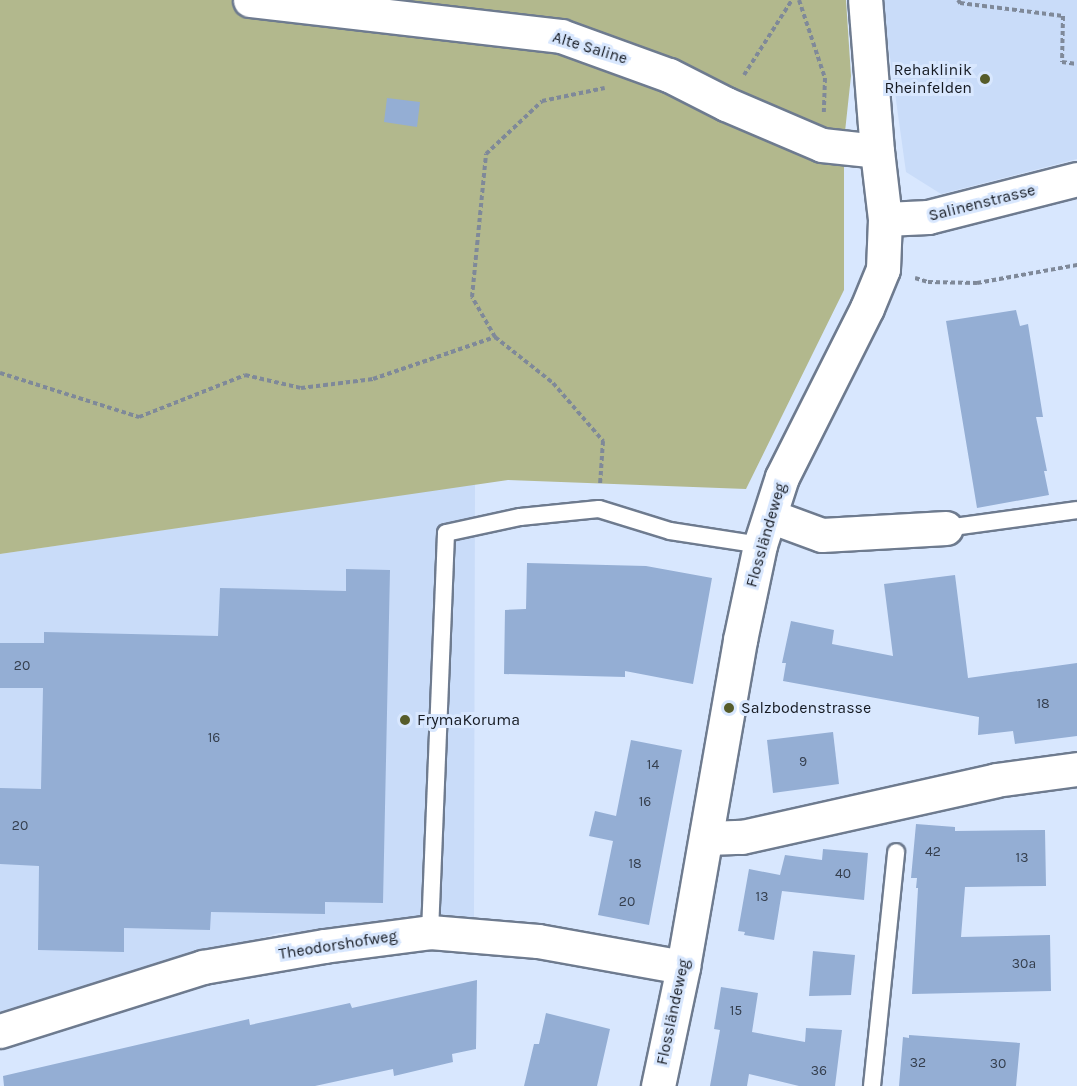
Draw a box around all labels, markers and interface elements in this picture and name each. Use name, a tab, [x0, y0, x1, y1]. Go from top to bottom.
street label: Alte Saline	[550, 28, 630, 68]
place label: Rehaklinik Rheinfelden	[884, 60, 972, 98]
marker: Rehaklinik Rheinfelden	[976, 70, 994, 88]
street label: Salinenstrasse	[927, 180, 1037, 226]
street label: Flossländeweg	[742, 480, 790, 590]
house number: 20	[14, 658, 30, 674]
house number: 18	[1036, 696, 1050, 712]
place label: Salzbodenstrasse	[741, 698, 871, 718]
marker: Salzbodenstrasse	[722, 701, 736, 715]
place label: FrymaKoruma	[417, 710, 520, 730]
marker: FrymaKoruma	[398, 713, 412, 727]
house number: 16	[208, 730, 220, 746]
house number: 9	[799, 754, 807, 770]
house number: 14	[647, 757, 659, 773]
house number: 16	[639, 794, 651, 810]
house number: 20	[12, 818, 28, 834]
house number: 42	[925, 844, 941, 860]
house number: 13	[1016, 850, 1028, 866]
house number: 18	[628, 856, 642, 872]
house number: 40	[835, 866, 851, 882]
house number: 13	[756, 889, 768, 905]
house number: 20	[619, 894, 635, 910]
street label: Theodorshofweg	[277, 926, 399, 964]
house number: 30a	[1012, 956, 1036, 972]
street label: Flossländeweg	[652, 957, 694, 1067]
house number: 15	[730, 1003, 742, 1019]
house number: 32	[910, 1055, 926, 1071]
house number: 30	[990, 1056, 1006, 1072]
house number: 36	[811, 1063, 827, 1079]

